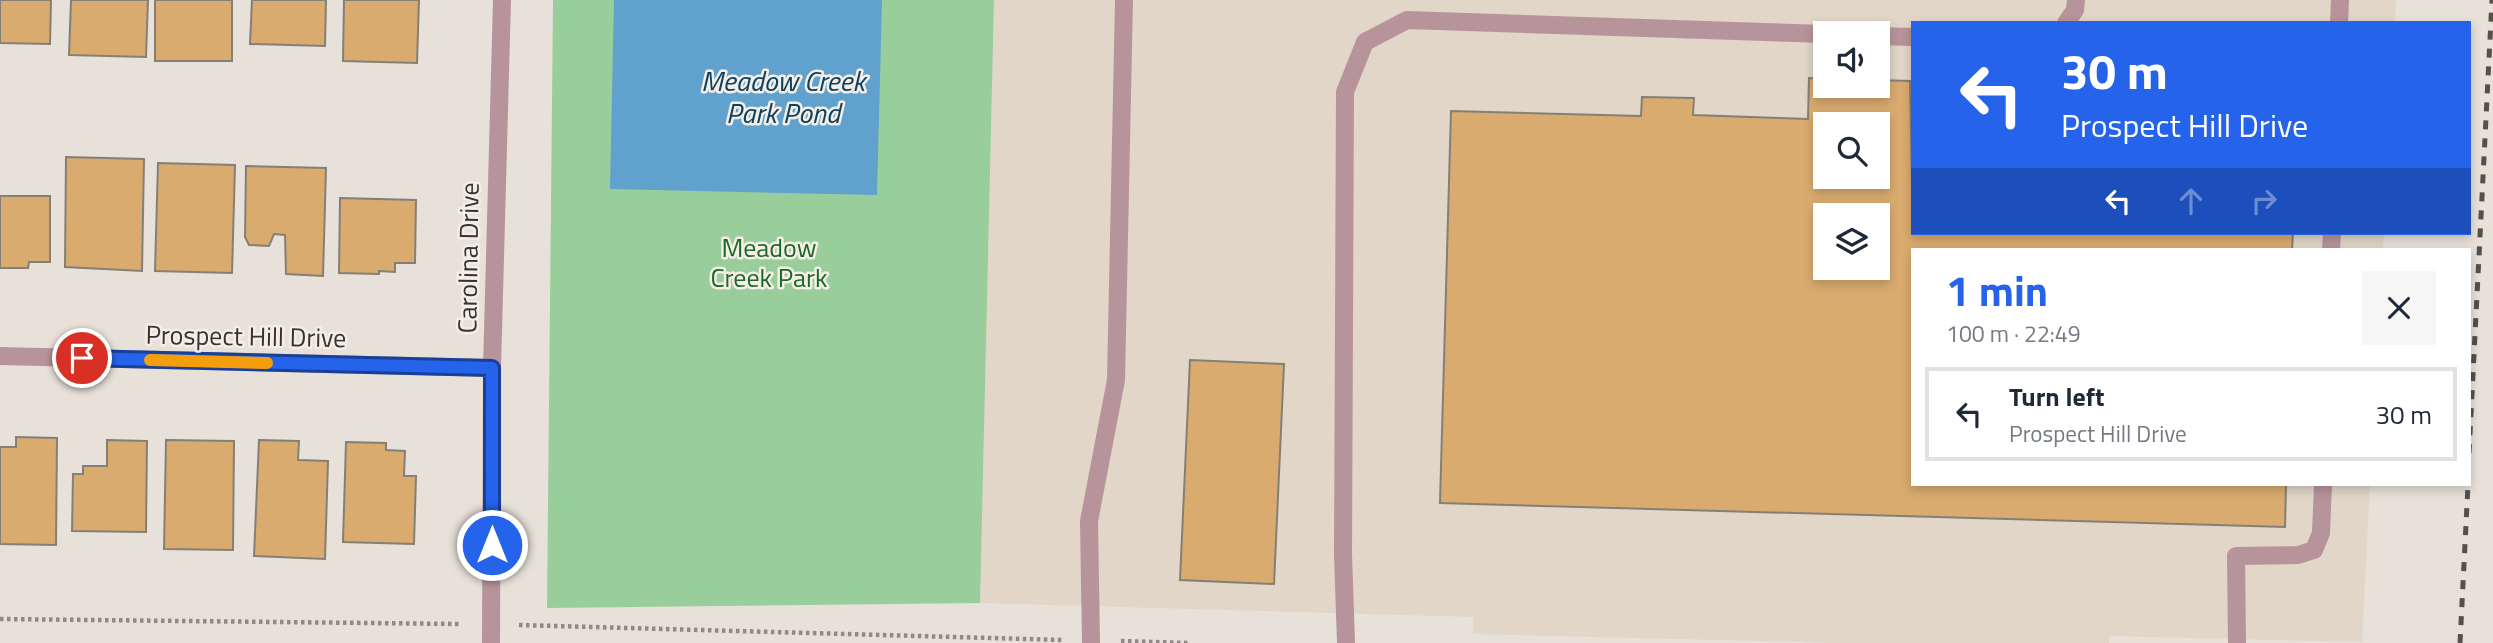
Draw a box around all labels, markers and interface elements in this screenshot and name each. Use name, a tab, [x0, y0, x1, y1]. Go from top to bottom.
map controls	[1813, 21, 1890, 280]
button: sound	[1813, 21, 1890, 98]
text: 30 m	[2061, 33, 2168, 108]
icon: left	[1946, 49, 2037, 140]
water label: Meadow Creek Park Pond	[701, 59, 868, 134]
text: Prospect Hill Drive	[2061, 101, 2308, 149]
button: search	[1813, 112, 1890, 189]
street label: Carolina Drive	[447, 182, 489, 334]
icon: left	[2099, 182, 2137, 220]
icon: ahead	[2172, 182, 2210, 220]
icon: right	[2245, 182, 2283, 220]
button: layers	[1813, 203, 1890, 280]
park label: Meadow Creek Park	[711, 228, 827, 297]
text: 1 min	[1946, 258, 2048, 322]
button: close	[2362, 271, 2436, 345]
street label: Prospect Hill Drive	[145, 315, 347, 357]
text: 100 m · 22:49	[1946, 316, 2081, 351]
pin	[52, 328, 112, 388]
icon: arrive	[63, 339, 101, 377]
text: Turn left	[2009, 377, 2104, 416]
icon: left	[1950, 395, 1988, 433]
text: 30 m	[2375, 395, 2432, 434]
text: Prospect Hill Drive	[2009, 416, 2187, 451]
position arrow	[455, 508, 529, 582]

